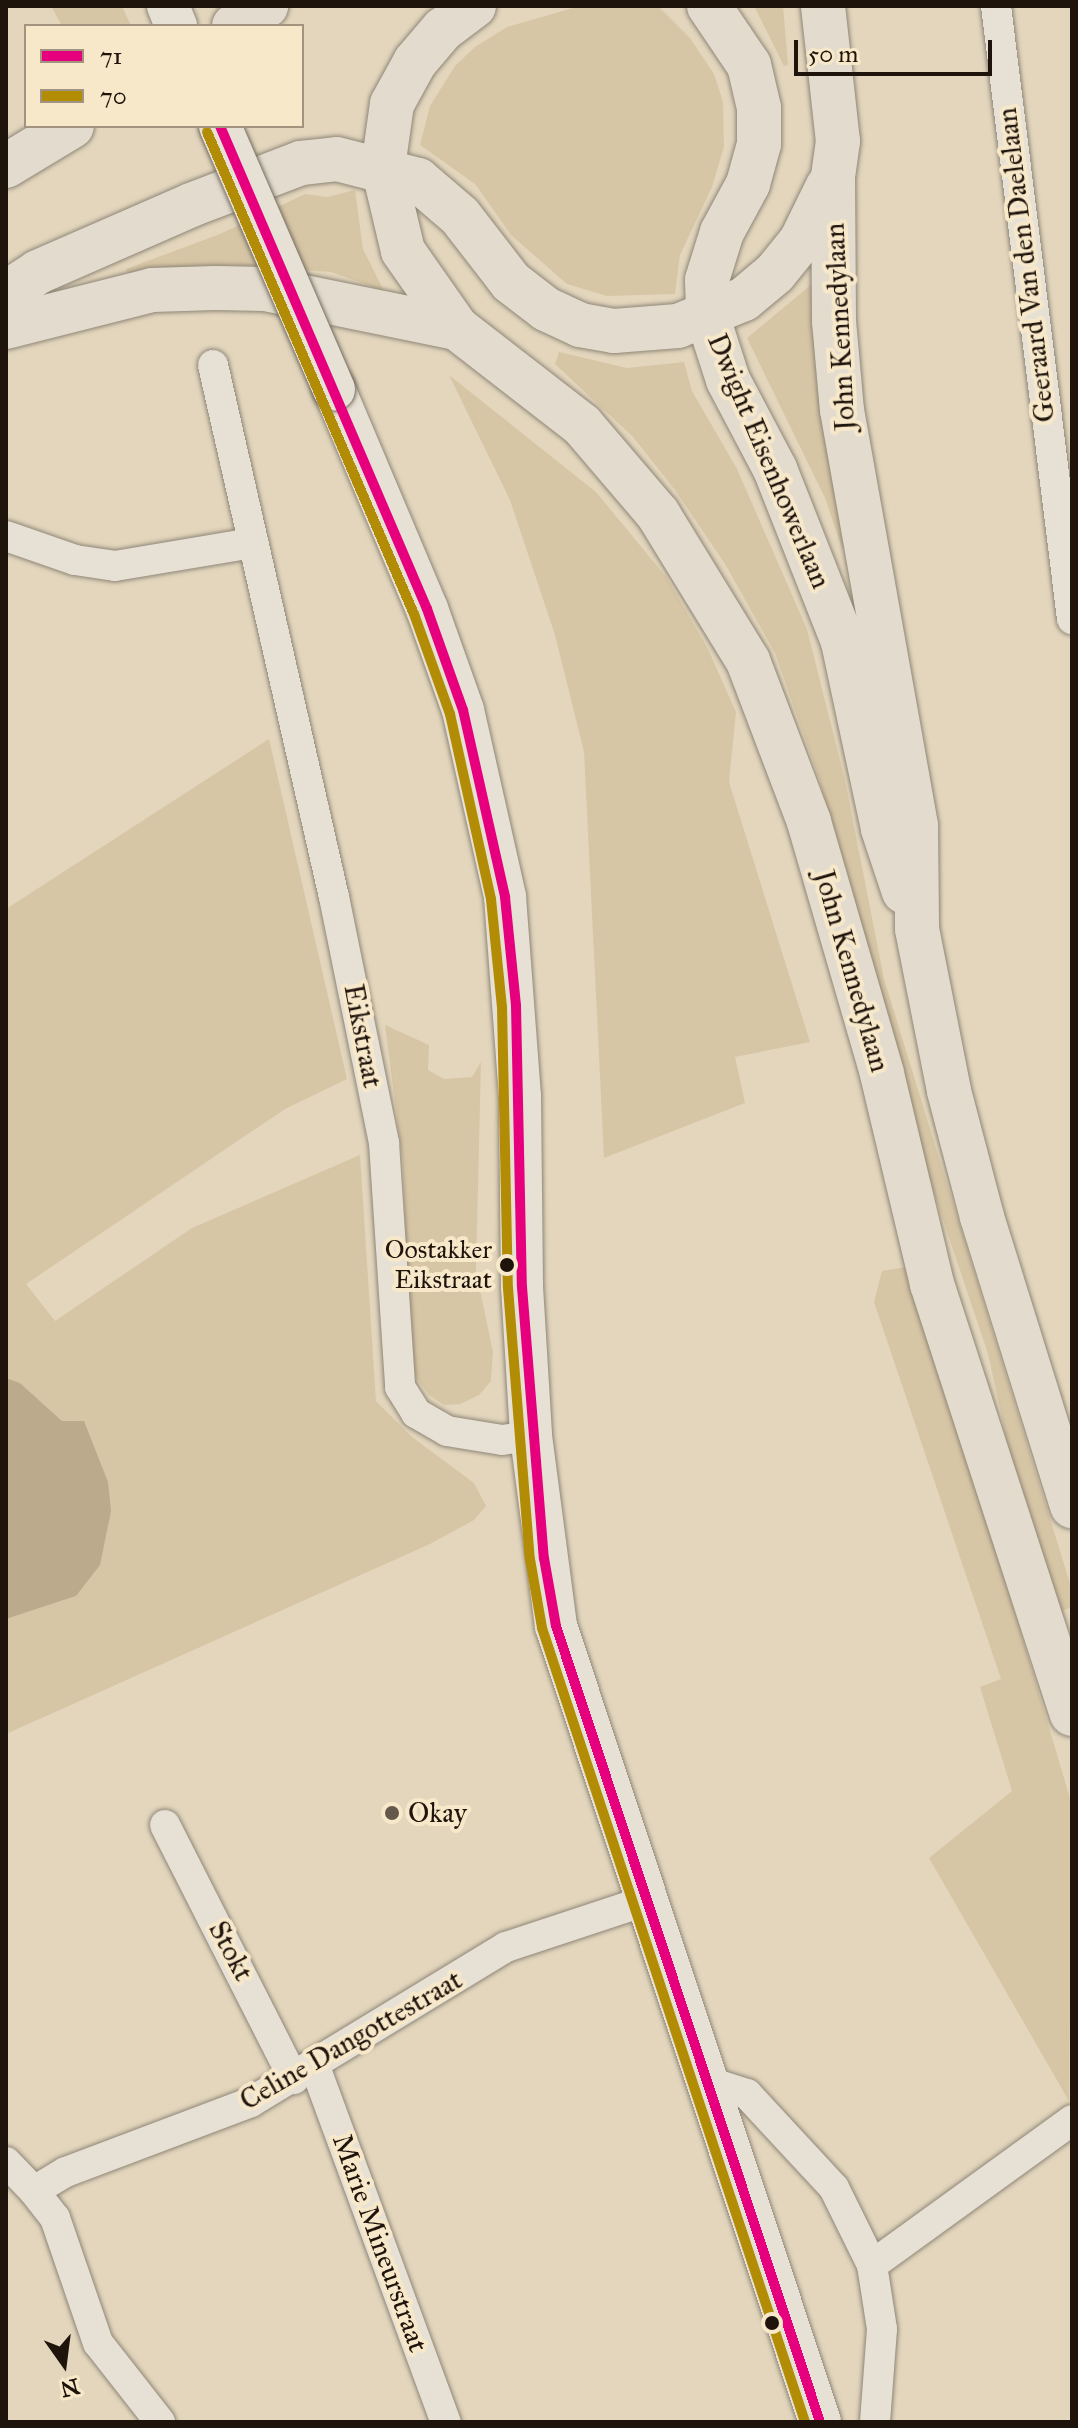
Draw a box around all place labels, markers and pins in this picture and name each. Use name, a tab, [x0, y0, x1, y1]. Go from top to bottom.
place label: Oostakker Eikstraat	[385, 1234, 492, 1296]
marker: Oostakker Eikstraat	[499, 1257, 515, 1273]
place label: Okay	[408, 1796, 467, 1830]
marker: Okay	[383, 1804, 401, 1822]
unlabelled marker	[764, 2315, 780, 2331]

